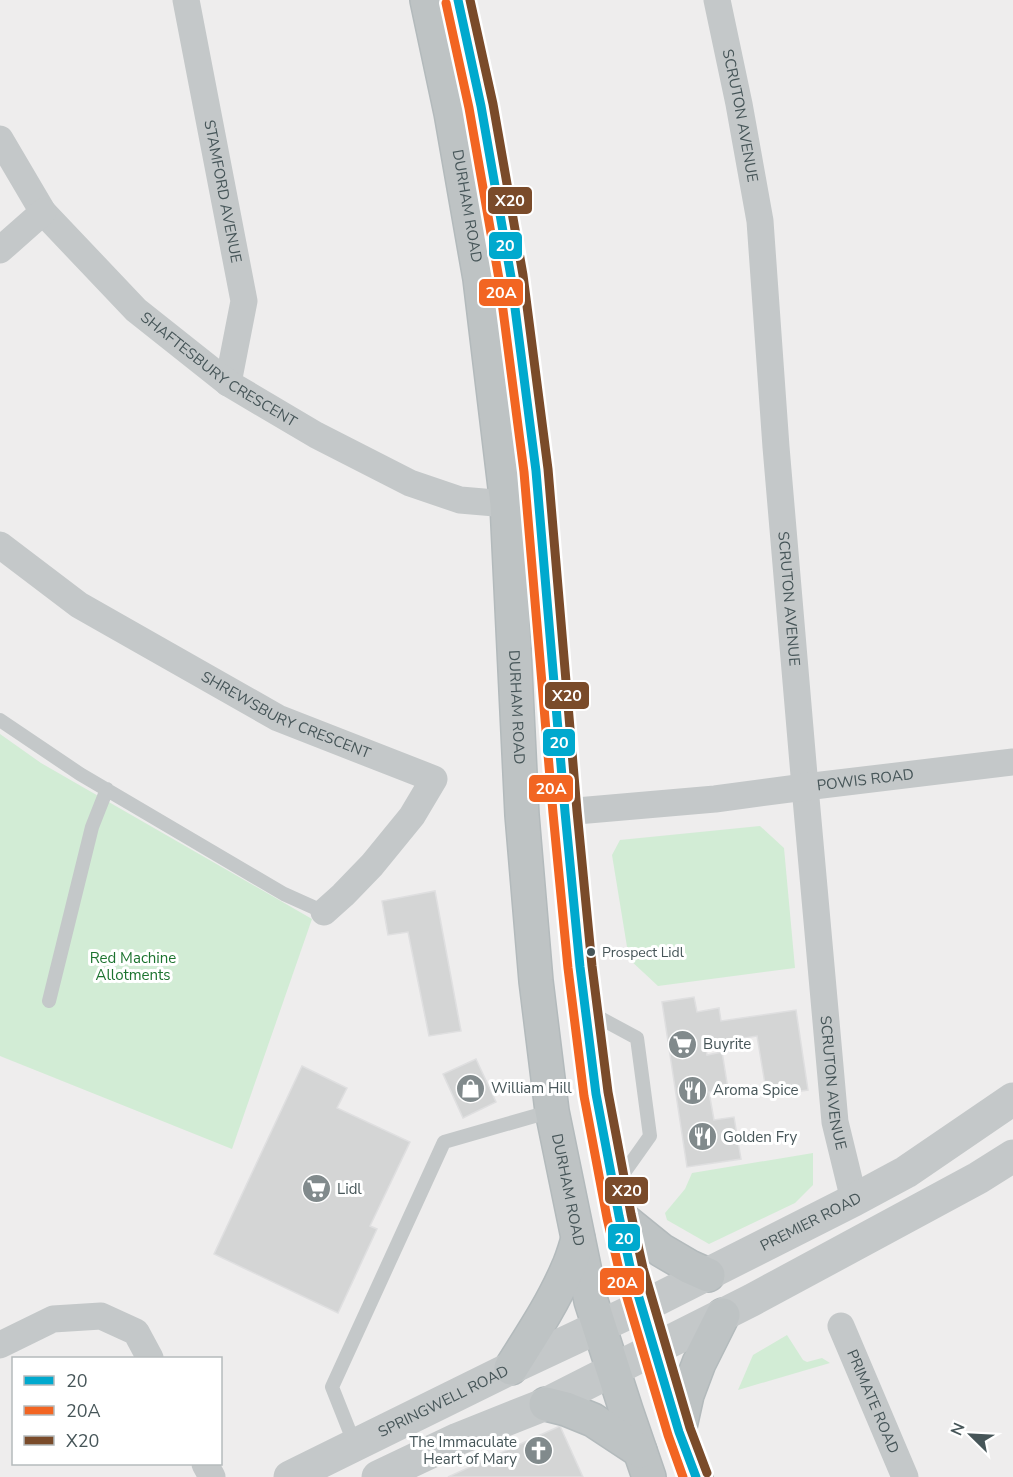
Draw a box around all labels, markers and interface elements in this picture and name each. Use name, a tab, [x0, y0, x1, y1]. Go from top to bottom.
street label: SCRUTON AVENUE	[718, 47, 763, 184]
street label: STAMFORD AVENUE	[199, 118, 246, 265]
street label: DURHAM ROAD	[448, 148, 487, 264]
line badge: X20	[487, 186, 533, 215]
text: X20	[494, 190, 525, 212]
line badge: 20	[488, 231, 523, 260]
text: 20	[495, 235, 515, 257]
line badge: 20A	[478, 278, 524, 307]
text: 20A	[485, 282, 517, 304]
street label: SHAFTESBURY CRESCENT	[136, 307, 301, 432]
street label: SCRUTON AVENUE	[773, 531, 805, 667]
street label: DURHAM ROAD	[504, 649, 530, 765]
street label: SHREWSBURY CRESCENT	[197, 666, 374, 763]
line badge: X20	[544, 681, 590, 710]
text: X20	[551, 685, 582, 707]
line badge: 20	[542, 728, 576, 757]
text: 20	[549, 732, 569, 754]
street label: POWIS ROAD	[816, 764, 915, 796]
line badge: 20A	[528, 774, 574, 803]
text: 20A	[535, 778, 567, 800]
place label: Prospect Lidl	[602, 943, 685, 962]
marker: Prospect Lidl	[585, 946, 597, 958]
park label: Red Machine Allotments	[90, 948, 176, 985]
street label: SCRUTON AVENUE	[816, 1015, 851, 1152]
supermarket icon: Buyrite	[666, 1028, 698, 1060]
place label: Buyrite	[703, 1034, 751, 1054]
shop icon: William Hill	[454, 1072, 486, 1104]
restaurant icon: Aroma Spice	[676, 1074, 708, 1106]
place label: William Hill	[491, 1078, 572, 1098]
place label: Aroma Spice	[713, 1080, 798, 1100]
restaurant icon: Golden Fry	[686, 1121, 718, 1153]
place label: Golden Fry	[723, 1127, 798, 1147]
street label: DURHAM ROAD	[547, 1132, 589, 1248]
supermarket icon: Lidl	[300, 1173, 332, 1205]
line badge: X20	[604, 1176, 649, 1205]
place label: Lidl	[337, 1179, 362, 1199]
text: X20	[611, 1180, 642, 1202]
street label: PREMIER ROAD	[757, 1188, 865, 1256]
line badge: 20	[607, 1223, 641, 1252]
text: 20	[614, 1228, 634, 1250]
line badge: 20A	[599, 1267, 645, 1296]
text: 20A	[606, 1272, 638, 1294]
street label: PRIMATE ROAD	[842, 1346, 904, 1457]
legend	[12, 1357, 222, 1465]
street label: SPRINGWELL ROAD	[375, 1361, 512, 1442]
text: 20	[66, 1369, 88, 1393]
text: 20A	[66, 1399, 101, 1423]
north arrow	[941, 1405, 1001, 1465]
text: N	[946, 1419, 971, 1439]
text: X20	[66, 1429, 99, 1453]
place label: The Immaculate Heart of Mary	[409, 1432, 517, 1469]
church icon: The Immaculate Heart of Mary	[522, 1435, 554, 1467]

